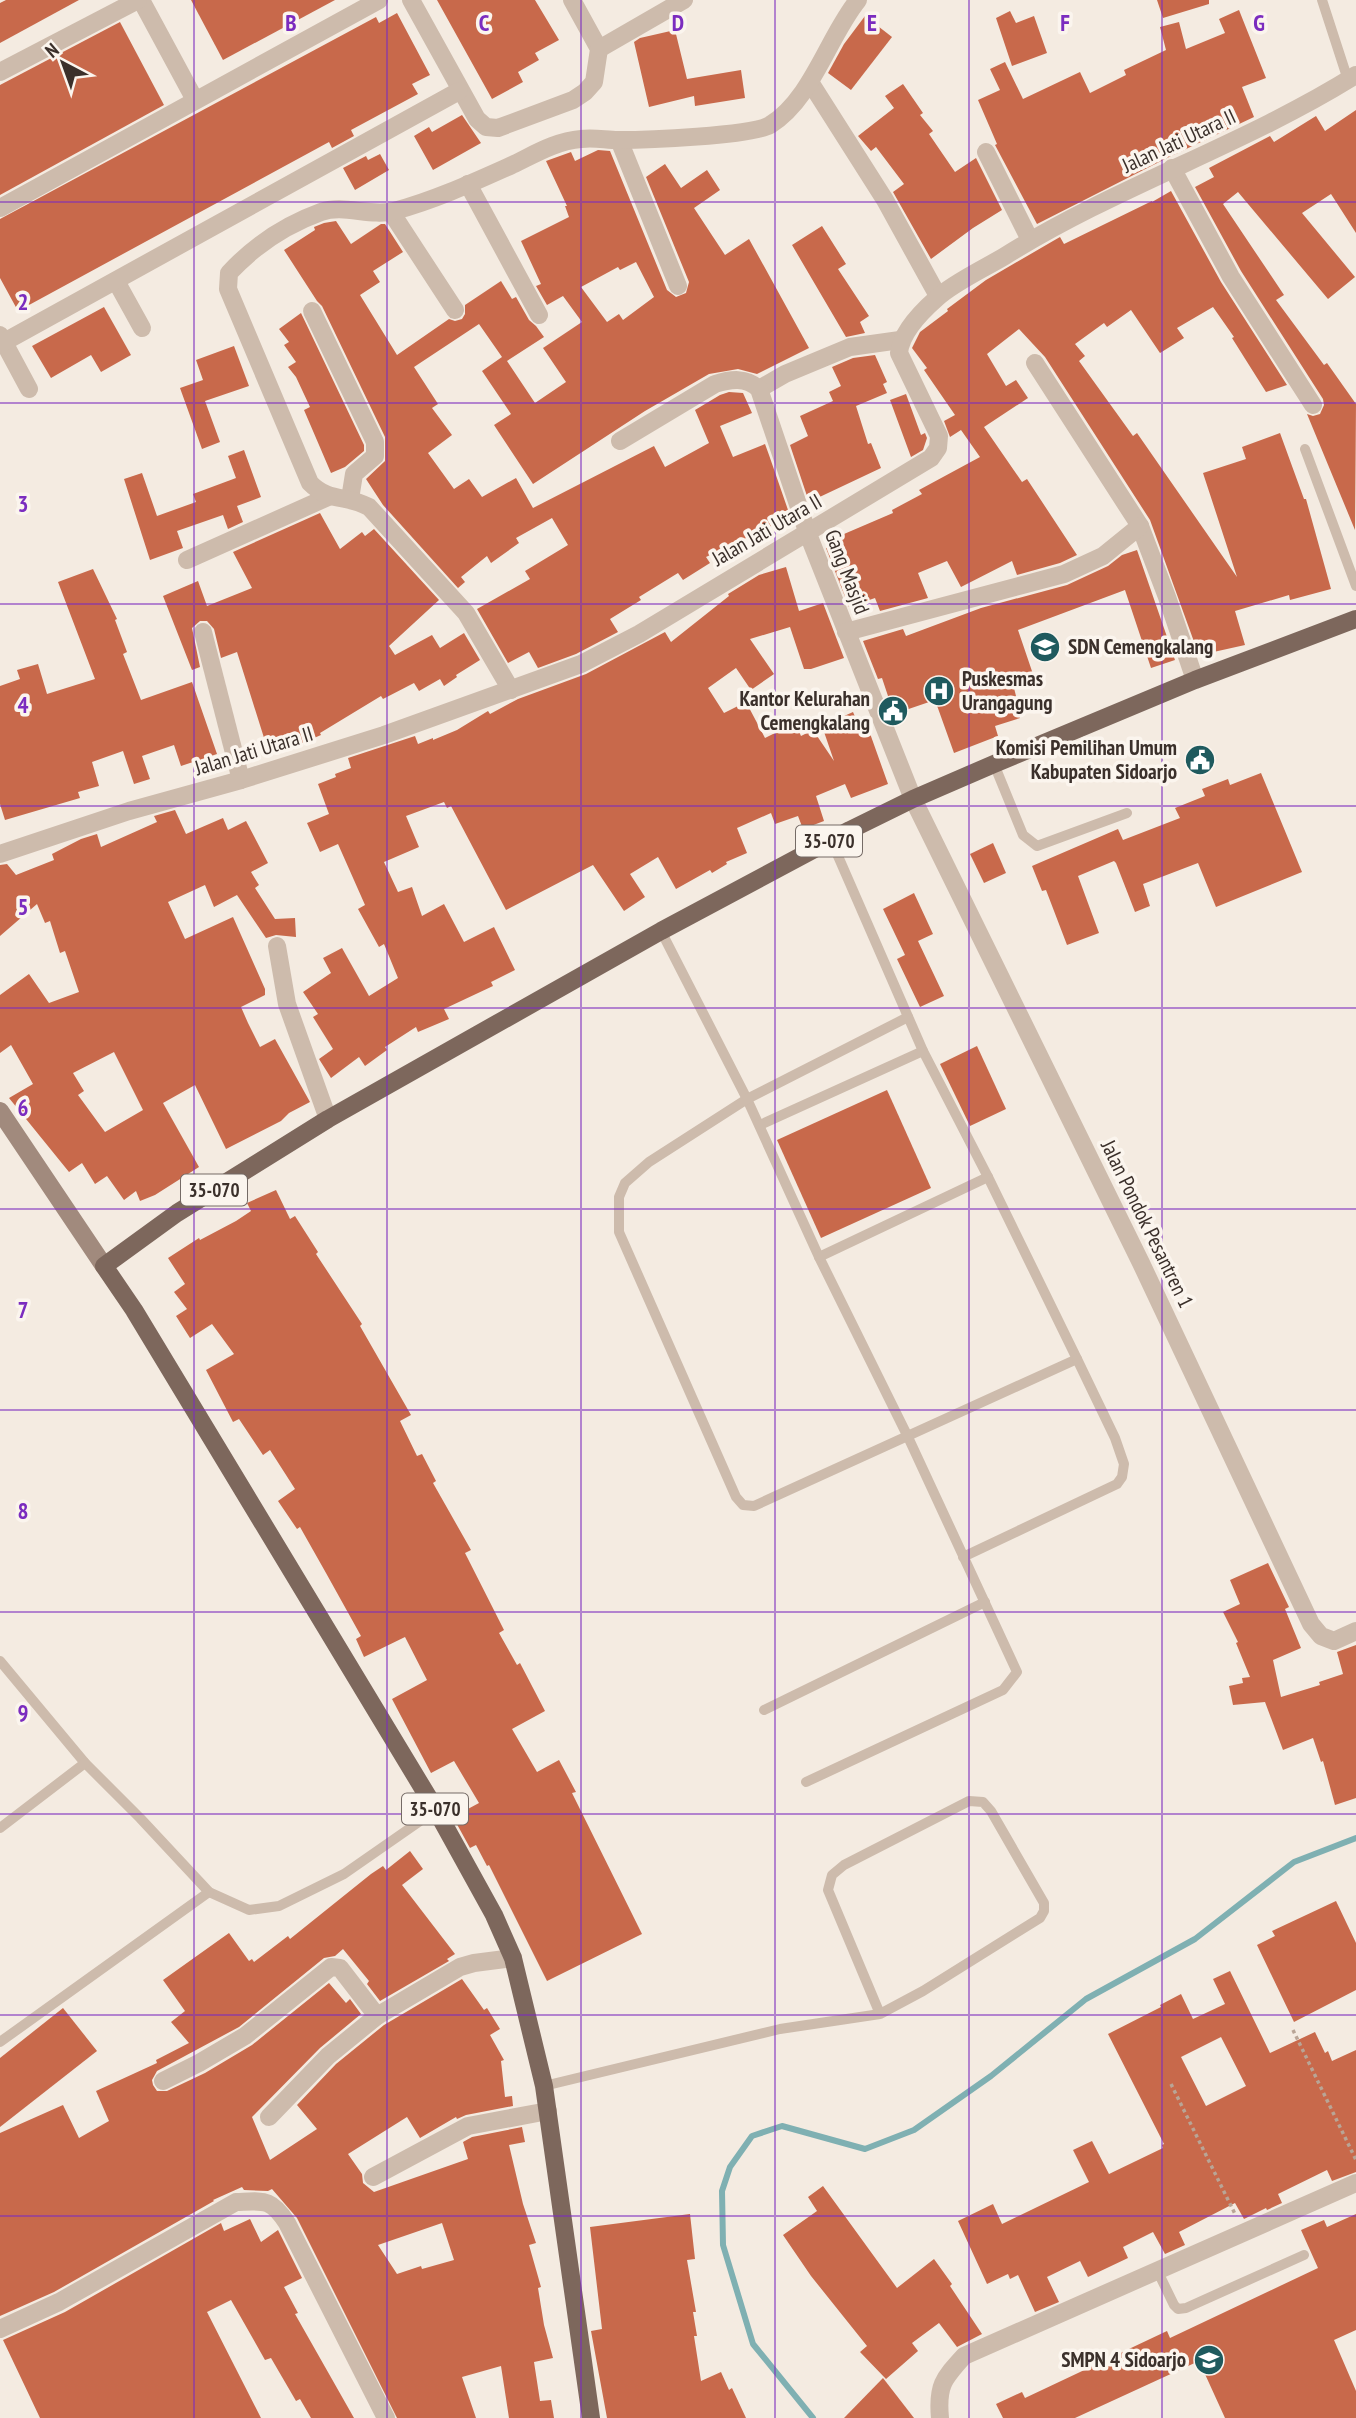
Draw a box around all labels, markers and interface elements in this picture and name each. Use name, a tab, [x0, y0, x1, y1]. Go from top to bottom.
text: B	[285, 8, 297, 37]
text: C	[479, 8, 490, 37]
text: D	[672, 8, 684, 37]
text: E	[867, 8, 877, 37]
text: F	[1060, 8, 1070, 37]
text: G	[1253, 8, 1265, 37]
north arrow	[28, 28, 98, 98]
text: N	[40, 38, 64, 63]
street label: Jalan Jati Utara II	[1117, 102, 1240, 179]
text: 2	[18, 287, 29, 316]
street label: Jalan Jati Utara II	[706, 487, 826, 572]
text: 3	[18, 489, 29, 518]
street label: Gang Masjid	[819, 526, 876, 618]
school or university icon: SDN Cemengkalang	[1028, 630, 1062, 664]
place label: SDN Cemengkalang	[1068, 633, 1213, 660]
place label: Puskesmas Urangagung	[962, 665, 1052, 716]
hospital icon: Puskesmas Urangagung	[922, 674, 956, 708]
place label: Kantor Kelurahan Cemengkalang	[740, 685, 870, 736]
text: 4	[18, 690, 29, 719]
public building icon: Kantor Kelurahan Cemengkalang	[876, 694, 910, 728]
street label: Jalan Jati Utara II	[191, 720, 316, 782]
place label: Komisi Pemilihan Umum Kabupaten Sidoarjo	[996, 734, 1177, 785]
public building icon: Komisi Pemilihan Umum Kabupaten Sidoarjo	[1183, 743, 1217, 777]
road number: 35-070	[796, 826, 862, 856]
text: 5	[18, 892, 29, 921]
text: 6	[18, 1093, 29, 1122]
street label: Jalan Pondok Pesantren 1	[1095, 1135, 1200, 1312]
road number: 35-070	[181, 1174, 247, 1206]
text: 7	[18, 1295, 29, 1324]
text: 8	[18, 1496, 29, 1525]
text: 9	[18, 1698, 29, 1727]
road number: 35-070	[402, 1794, 468, 1825]
school or university icon: SMPN 4 Sidoarjo	[1192, 2343, 1226, 2377]
place label: SMPN 4 Sidoarjo	[1061, 2346, 1186, 2373]

